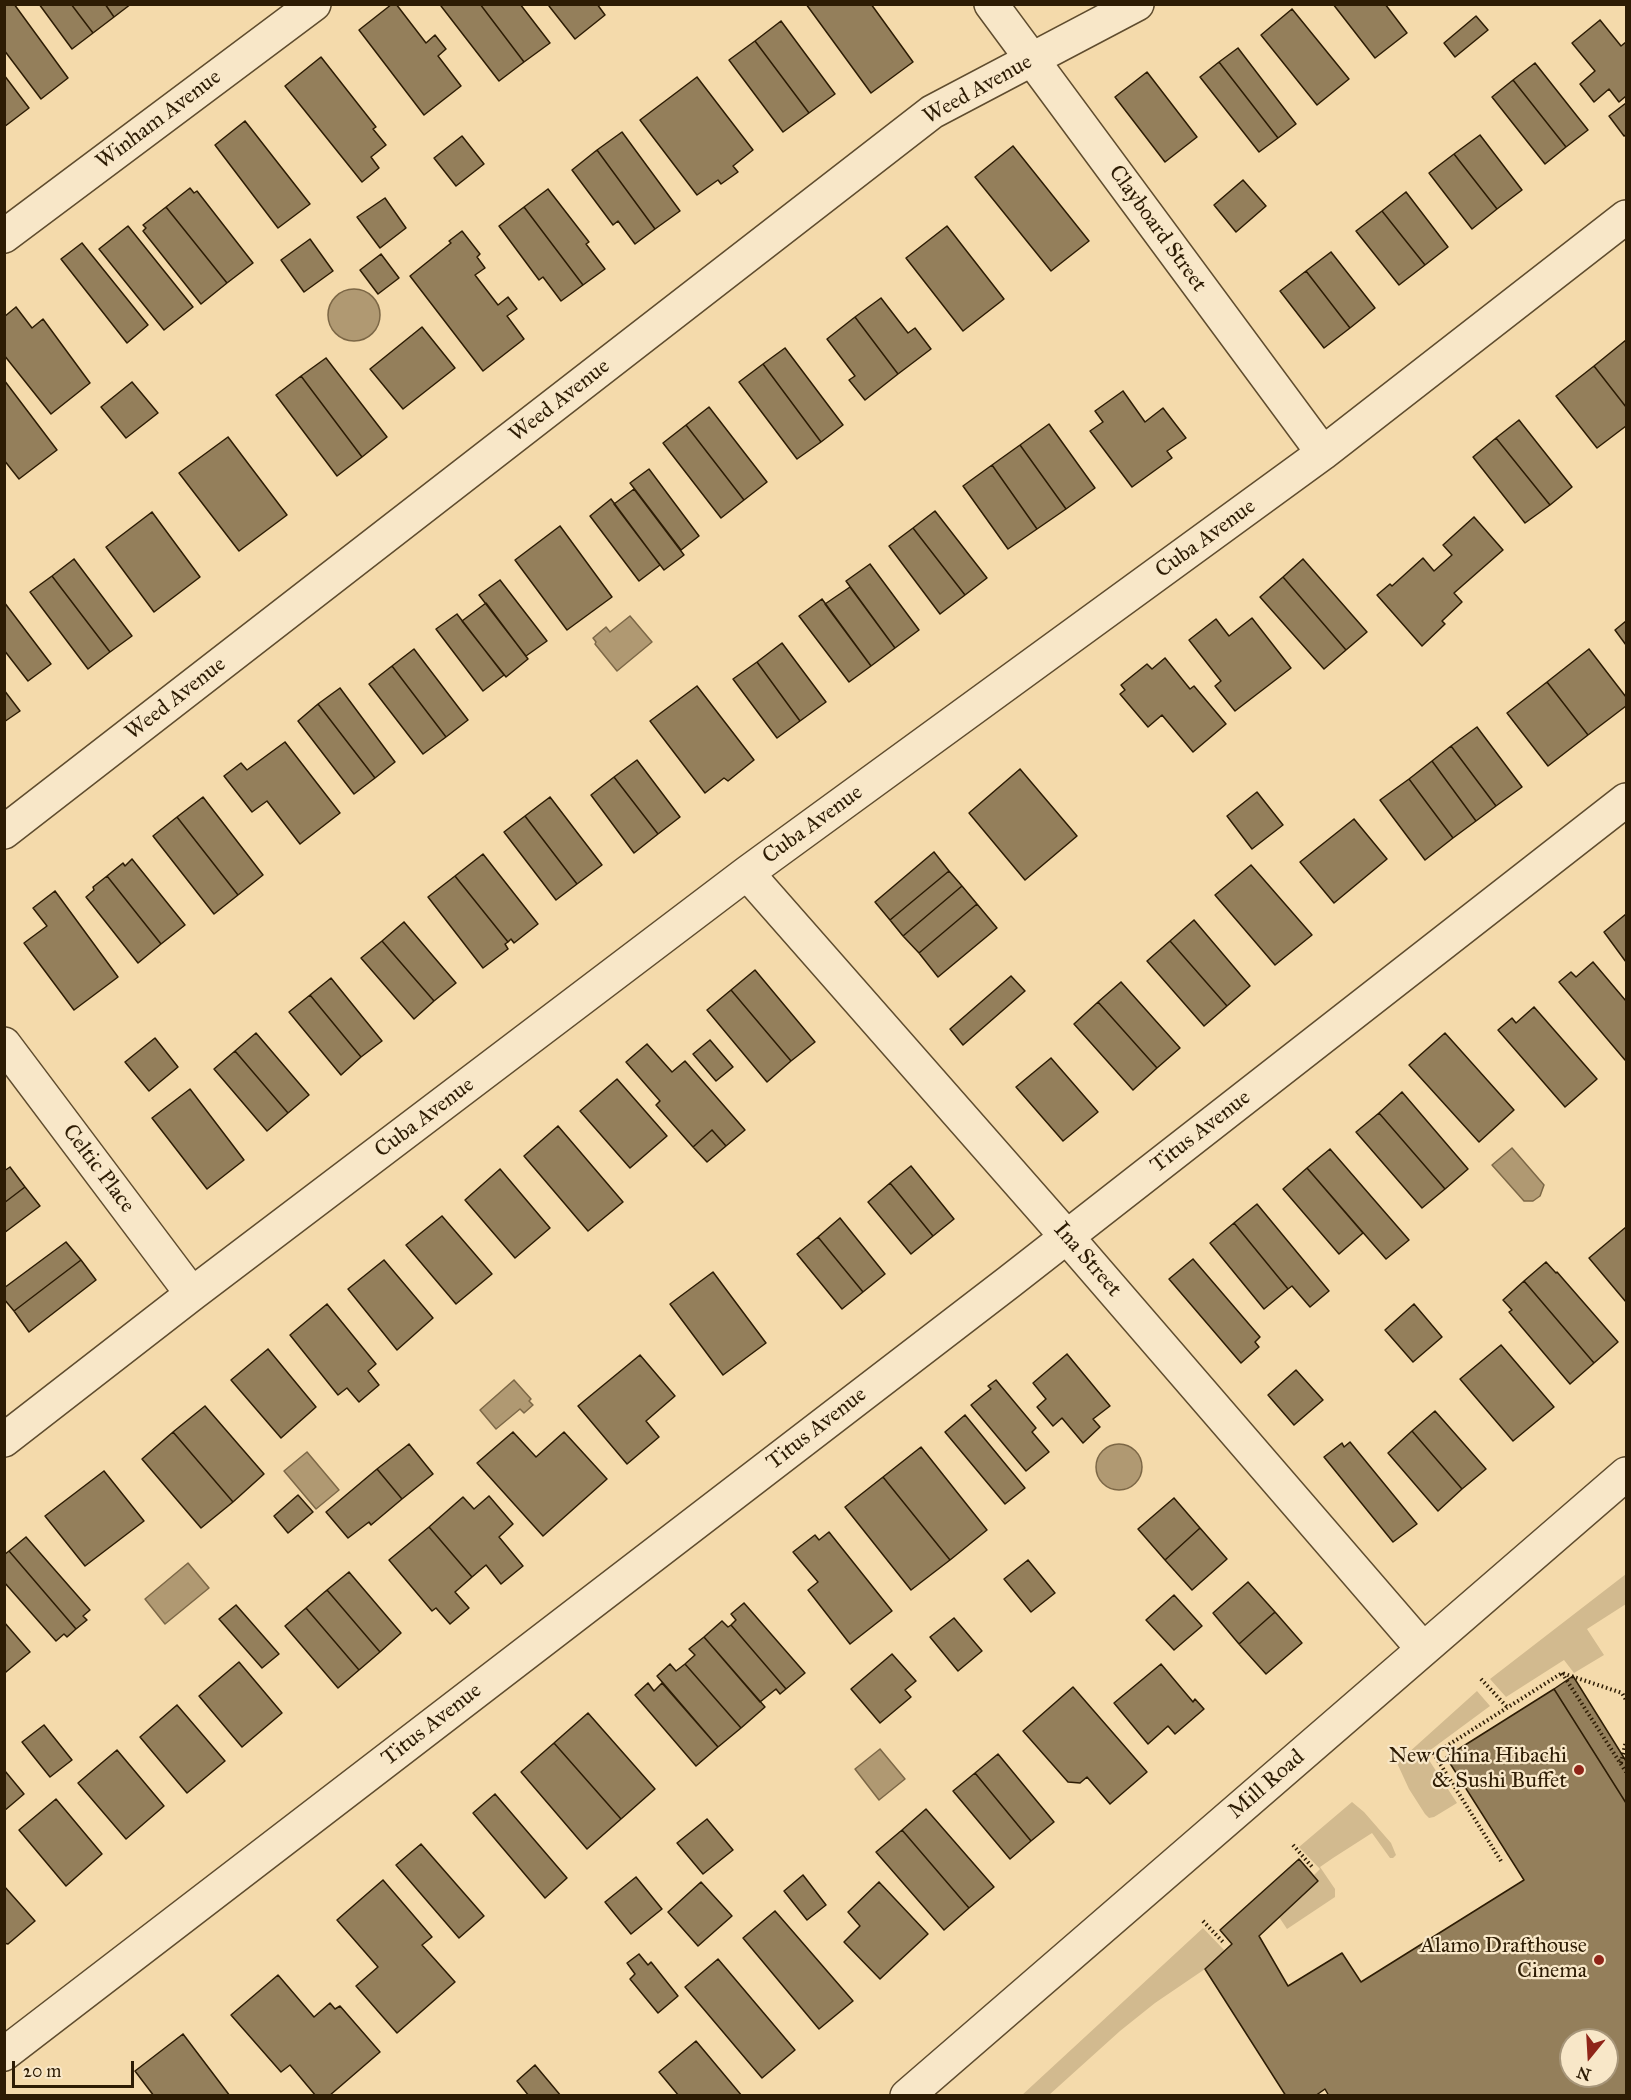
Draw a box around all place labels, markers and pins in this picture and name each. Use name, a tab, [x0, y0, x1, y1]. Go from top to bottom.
place label: New China Hibachi & Sushi Buffet	[1389, 1744, 1567, 1796]
marker: New China Hibachi & Sushi Buffet	[1572, 1763, 1586, 1777]
place label: Alamo Drafthouse Cinema	[1420, 1934, 1587, 1986]
marker: Alamo Drafthouse Cinema	[1592, 1953, 1606, 1967]

